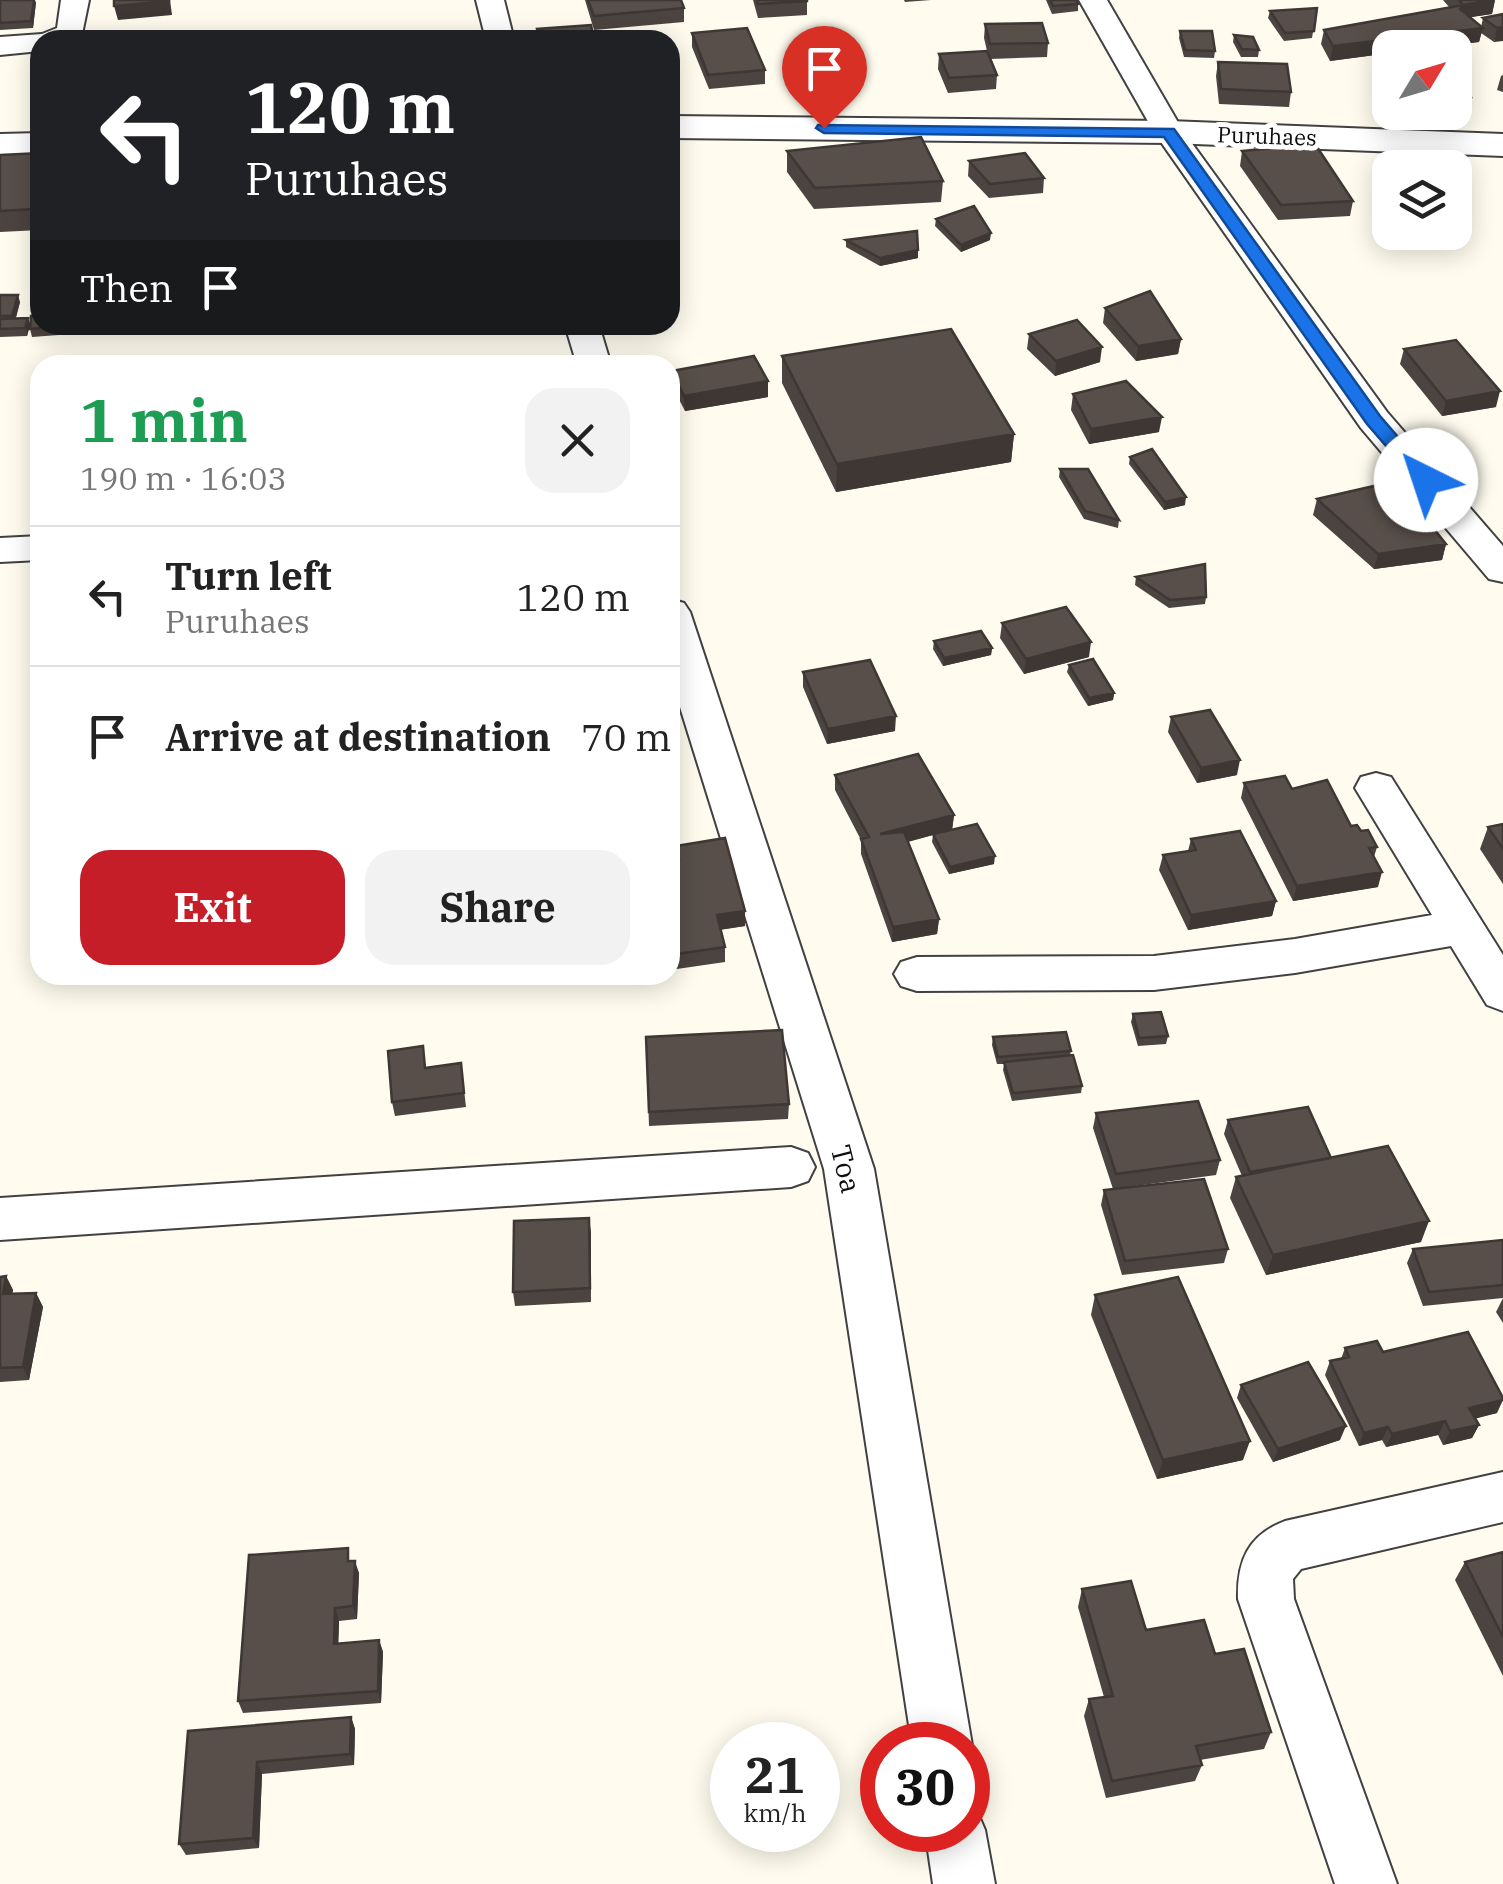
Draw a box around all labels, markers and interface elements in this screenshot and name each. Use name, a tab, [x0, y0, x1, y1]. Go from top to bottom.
pin	[782, 26, 867, 129]
north arrow	[1372, 30, 1472, 130]
map controls	[1372, 30, 1472, 250]
icon: arrive	[797, 41, 852, 96]
text: 120 m	[245, 61, 455, 152]
icon: left	[80, 70, 210, 200]
street label: Puruhaes	[1217, 119, 1317, 152]
text: Puruhaes	[245, 149, 448, 207]
button: layers	[1372, 150, 1472, 250]
icon: arrive	[193, 260, 248, 315]
text: Then	[80, 263, 173, 312]
text: 1 min	[80, 380, 248, 459]
button: close	[525, 388, 630, 493]
position arrow	[1374, 428, 1478, 532]
text: 190 m · 16:03	[80, 457, 287, 499]
text: Turn left	[165, 551, 332, 600]
icon: left	[80, 569, 135, 624]
text: 120 m	[517, 572, 630, 621]
text: Puruhaes	[165, 600, 310, 642]
icon: arrive	[80, 709, 135, 764]
text: Arrive at destination	[165, 712, 551, 761]
text: 70 m	[581, 712, 672, 761]
button: Exit	[80, 850, 345, 965]
button: Share	[365, 850, 630, 965]
street label: Toa	[823, 1141, 870, 1197]
speed limit sign: 30	[860, 1722, 990, 1852]
text: 21	[745, 1742, 805, 1807]
text: km/h	[743, 1796, 807, 1829]

